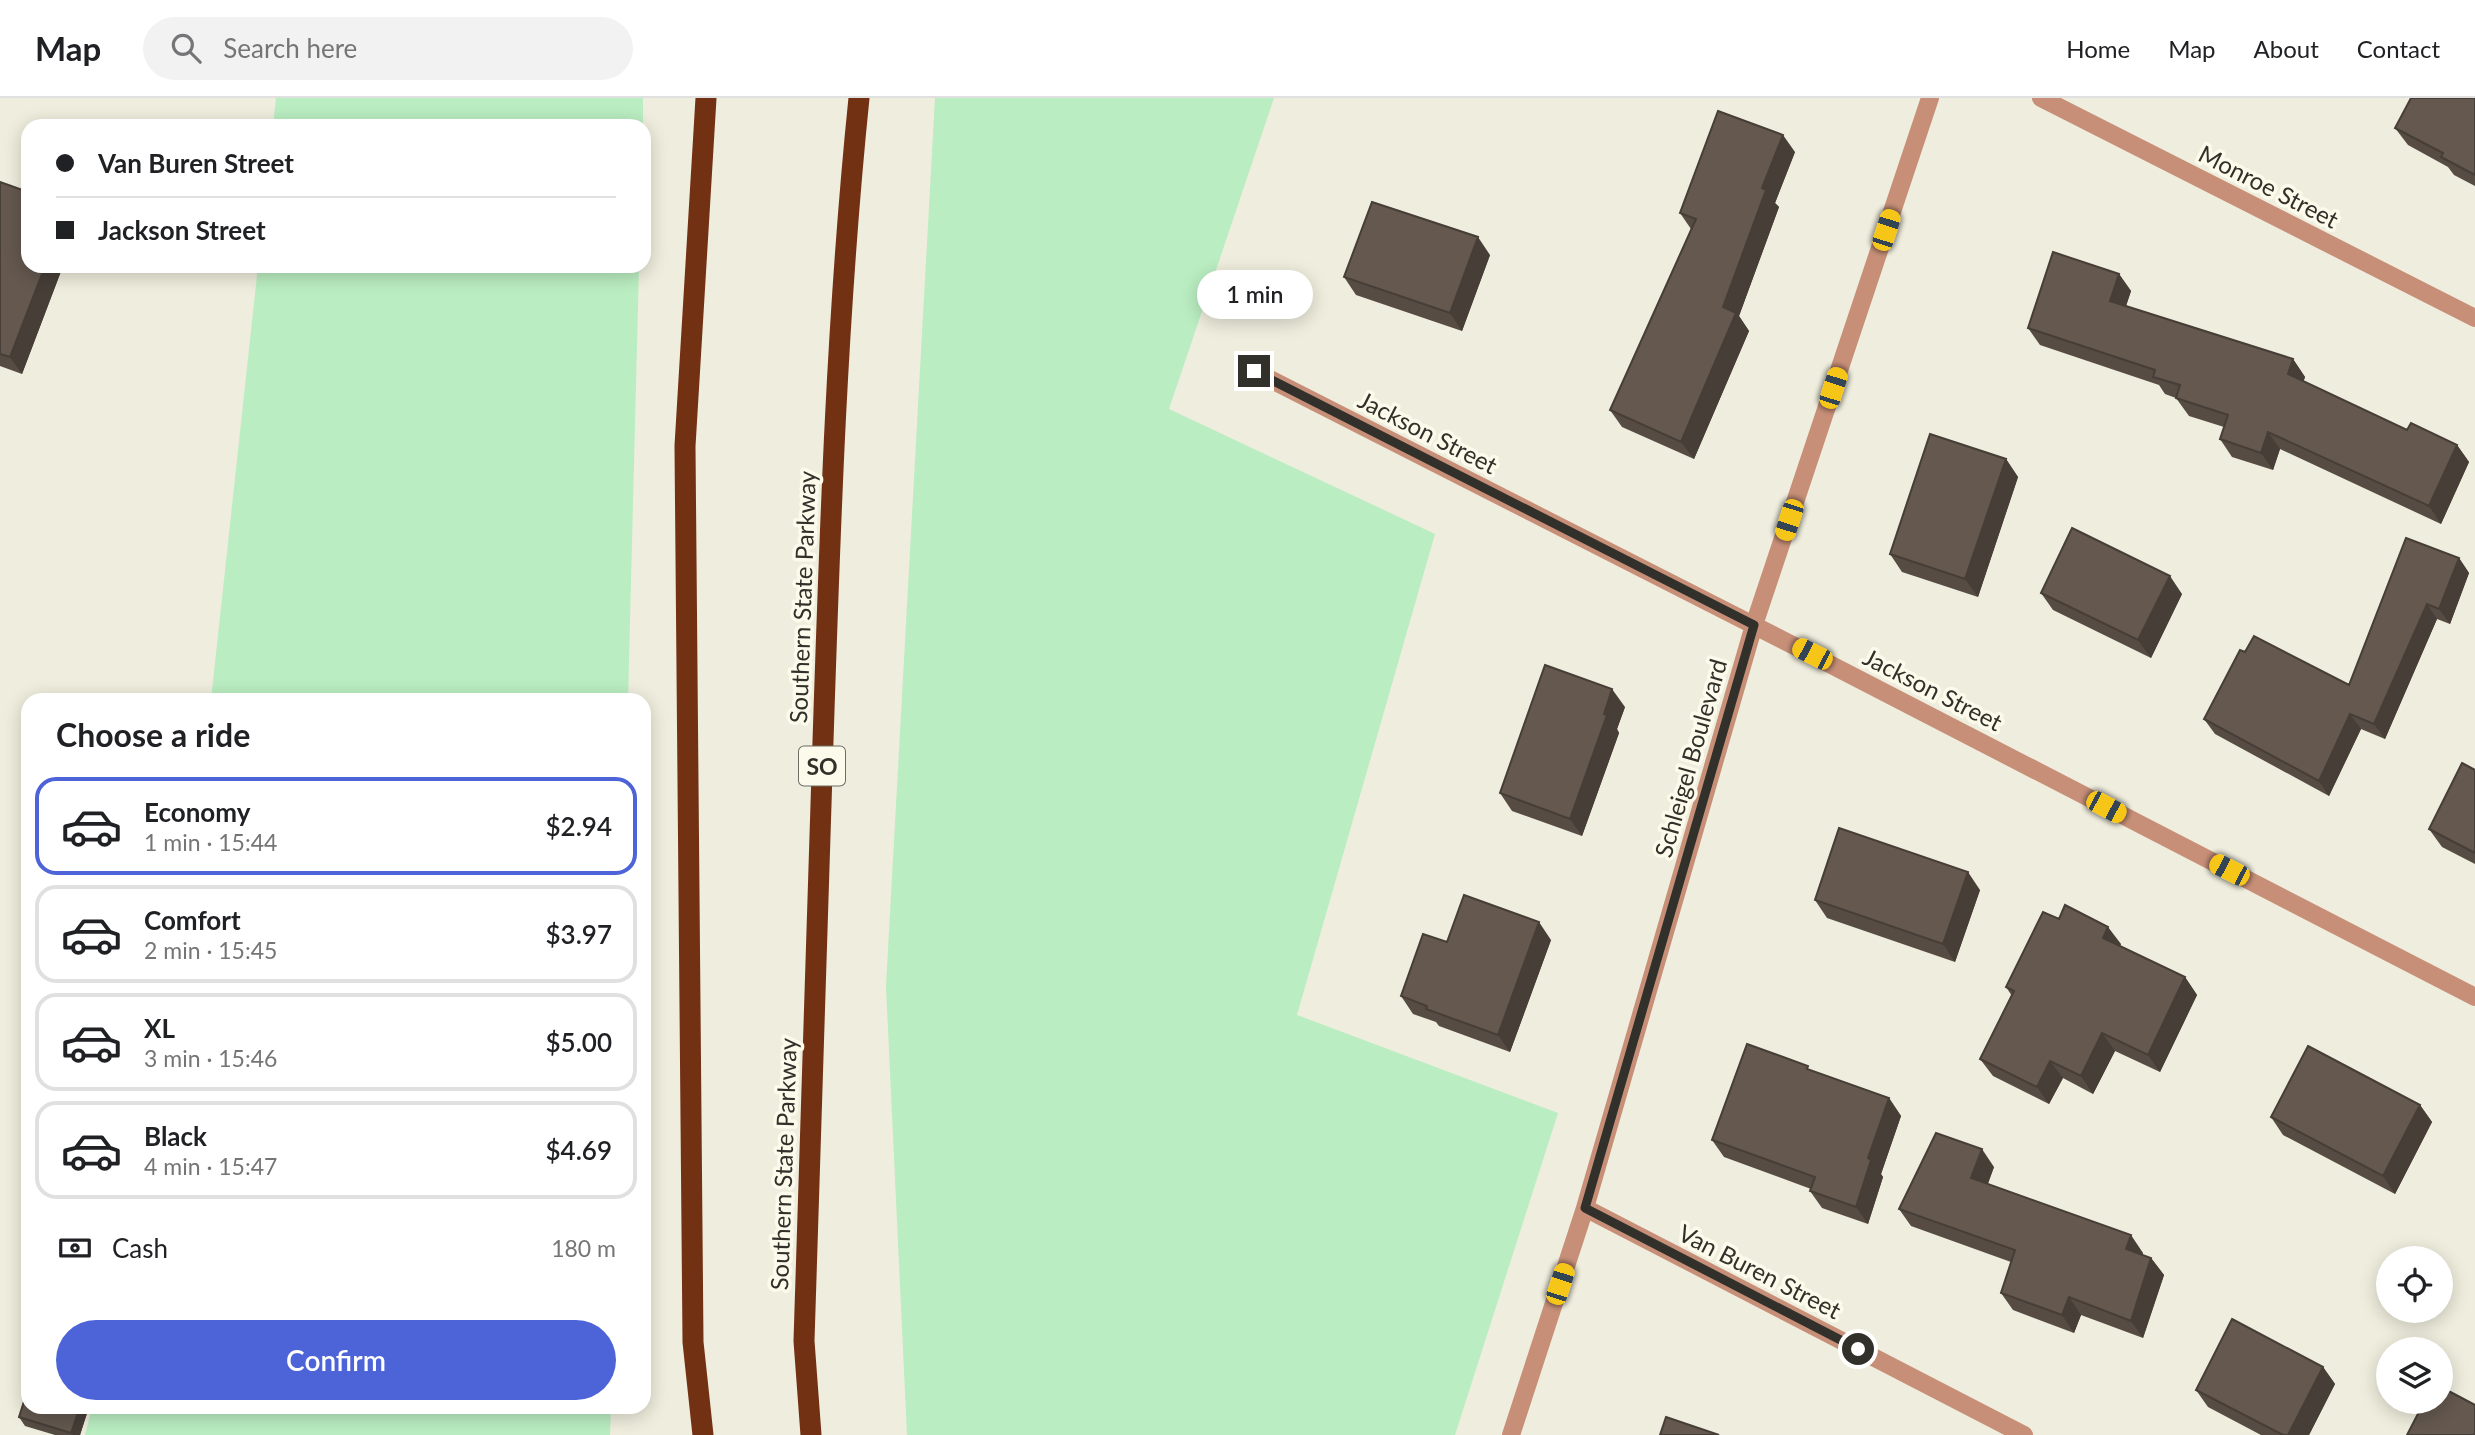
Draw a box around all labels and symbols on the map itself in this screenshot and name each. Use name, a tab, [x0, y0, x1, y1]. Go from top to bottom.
street label: Monroe Street	[2194, 138, 2344, 234]
car	[1870, 207, 1903, 253]
callout: 1 min	[1196, 270, 1312, 318]
route end	[1238, 355, 1270, 387]
car	[1817, 365, 1850, 411]
street label: Jackson Street	[1354, 385, 1503, 480]
street label: Southern State Parkway	[783, 470, 821, 724]
car	[1773, 497, 1806, 543]
car	[1789, 635, 1836, 673]
street label: Jackson Street	[1859, 642, 2008, 737]
street label: Schleigel Boulevard	[1648, 656, 1732, 860]
road number: SO	[799, 746, 845, 786]
car	[2083, 788, 2130, 826]
car	[2206, 851, 2253, 889]
street label: Southern State Parkway	[764, 1037, 802, 1291]
street label: Van Buren Street	[1674, 1218, 1846, 1325]
car	[1544, 1261, 1577, 1307]
route start	[1842, 1333, 1874, 1365]

